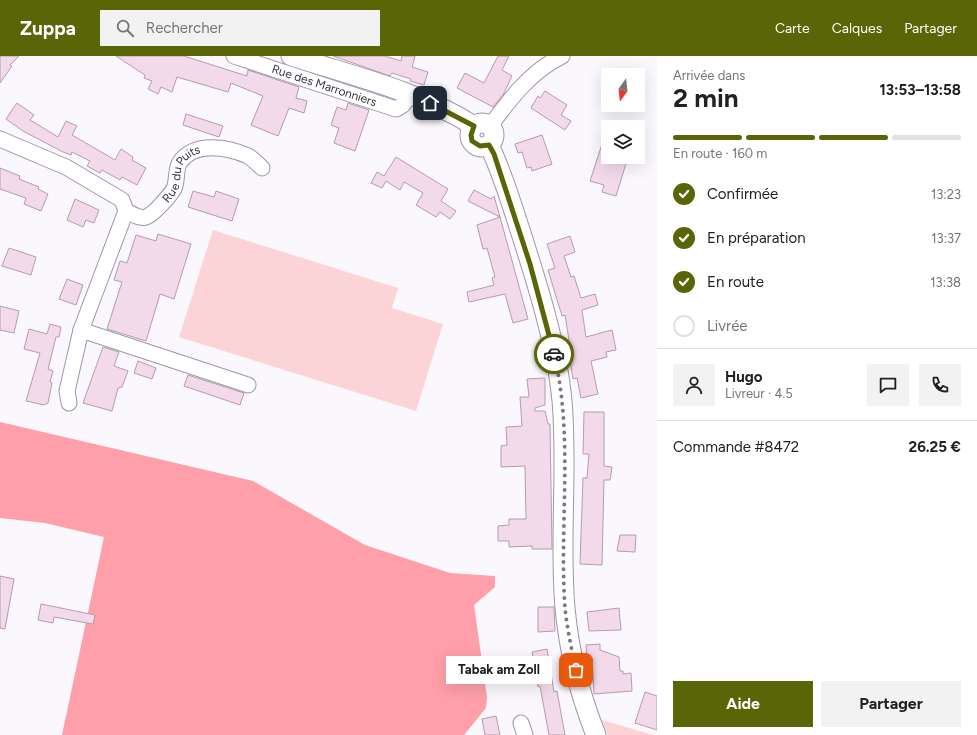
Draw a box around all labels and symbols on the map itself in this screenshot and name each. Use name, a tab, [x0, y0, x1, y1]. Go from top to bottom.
street label: Rue des Marronniers	[270, 62, 379, 109]
north arrow	[601, 68, 645, 112]
pin	[413, 86, 447, 120]
street label: Rue du Puits	[159, 142, 202, 205]
courier	[534, 334, 574, 374]
pin	[559, 653, 593, 687]
callout: Tabak am Zoll	[446, 656, 552, 684]

